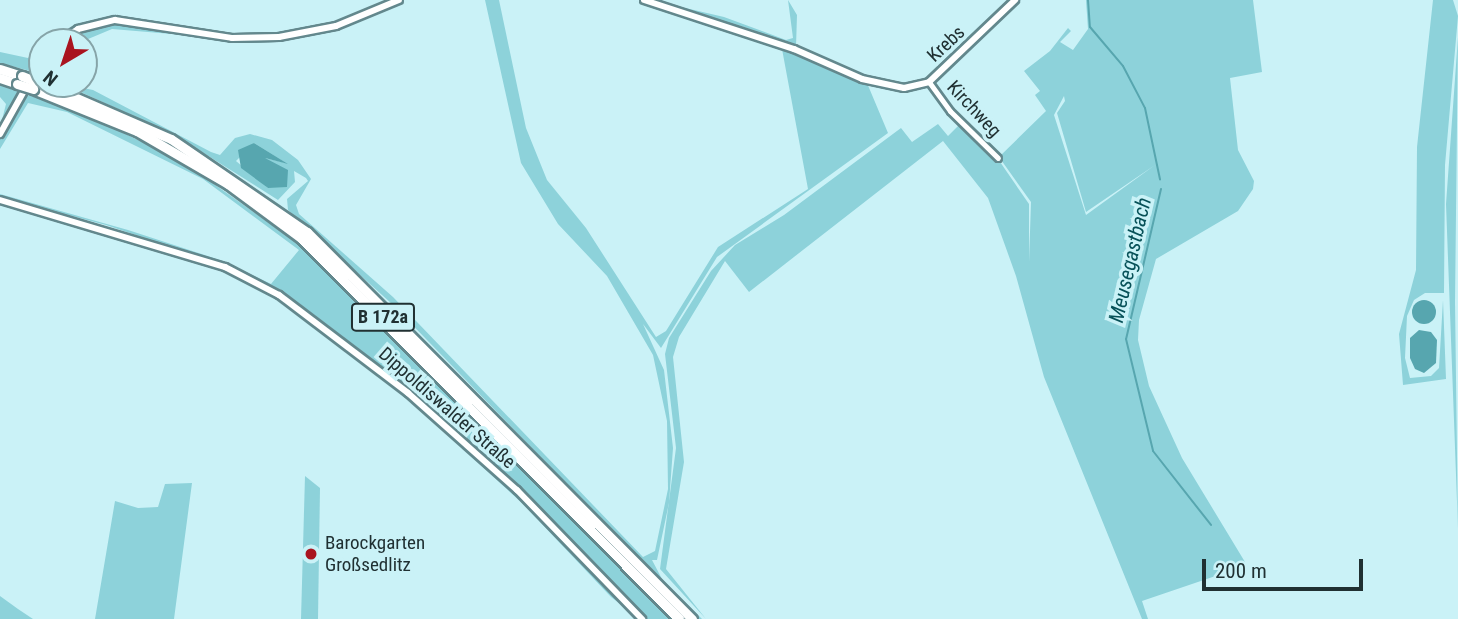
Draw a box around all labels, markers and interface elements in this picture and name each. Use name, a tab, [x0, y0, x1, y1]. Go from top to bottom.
street label: Krebs	[923, 21, 969, 67]
north arrow	[28, 28, 98, 98]
text: N	[39, 66, 62, 91]
street label: Kirchweg	[942, 76, 1006, 142]
water label: Meusegastbach	[1103, 195, 1157, 325]
road number: B 172a	[350, 302, 416, 332]
street label: Dippoldiswalder Straße	[374, 343, 520, 473]
place label: Barockgarten Großsedlitz	[325, 532, 425, 576]
marker: Barockgarten Großsedlitz	[303, 546, 319, 562]
scale bar	[1206, 546, 1367, 590]
text: 200 m	[1215, 559, 1267, 583]

